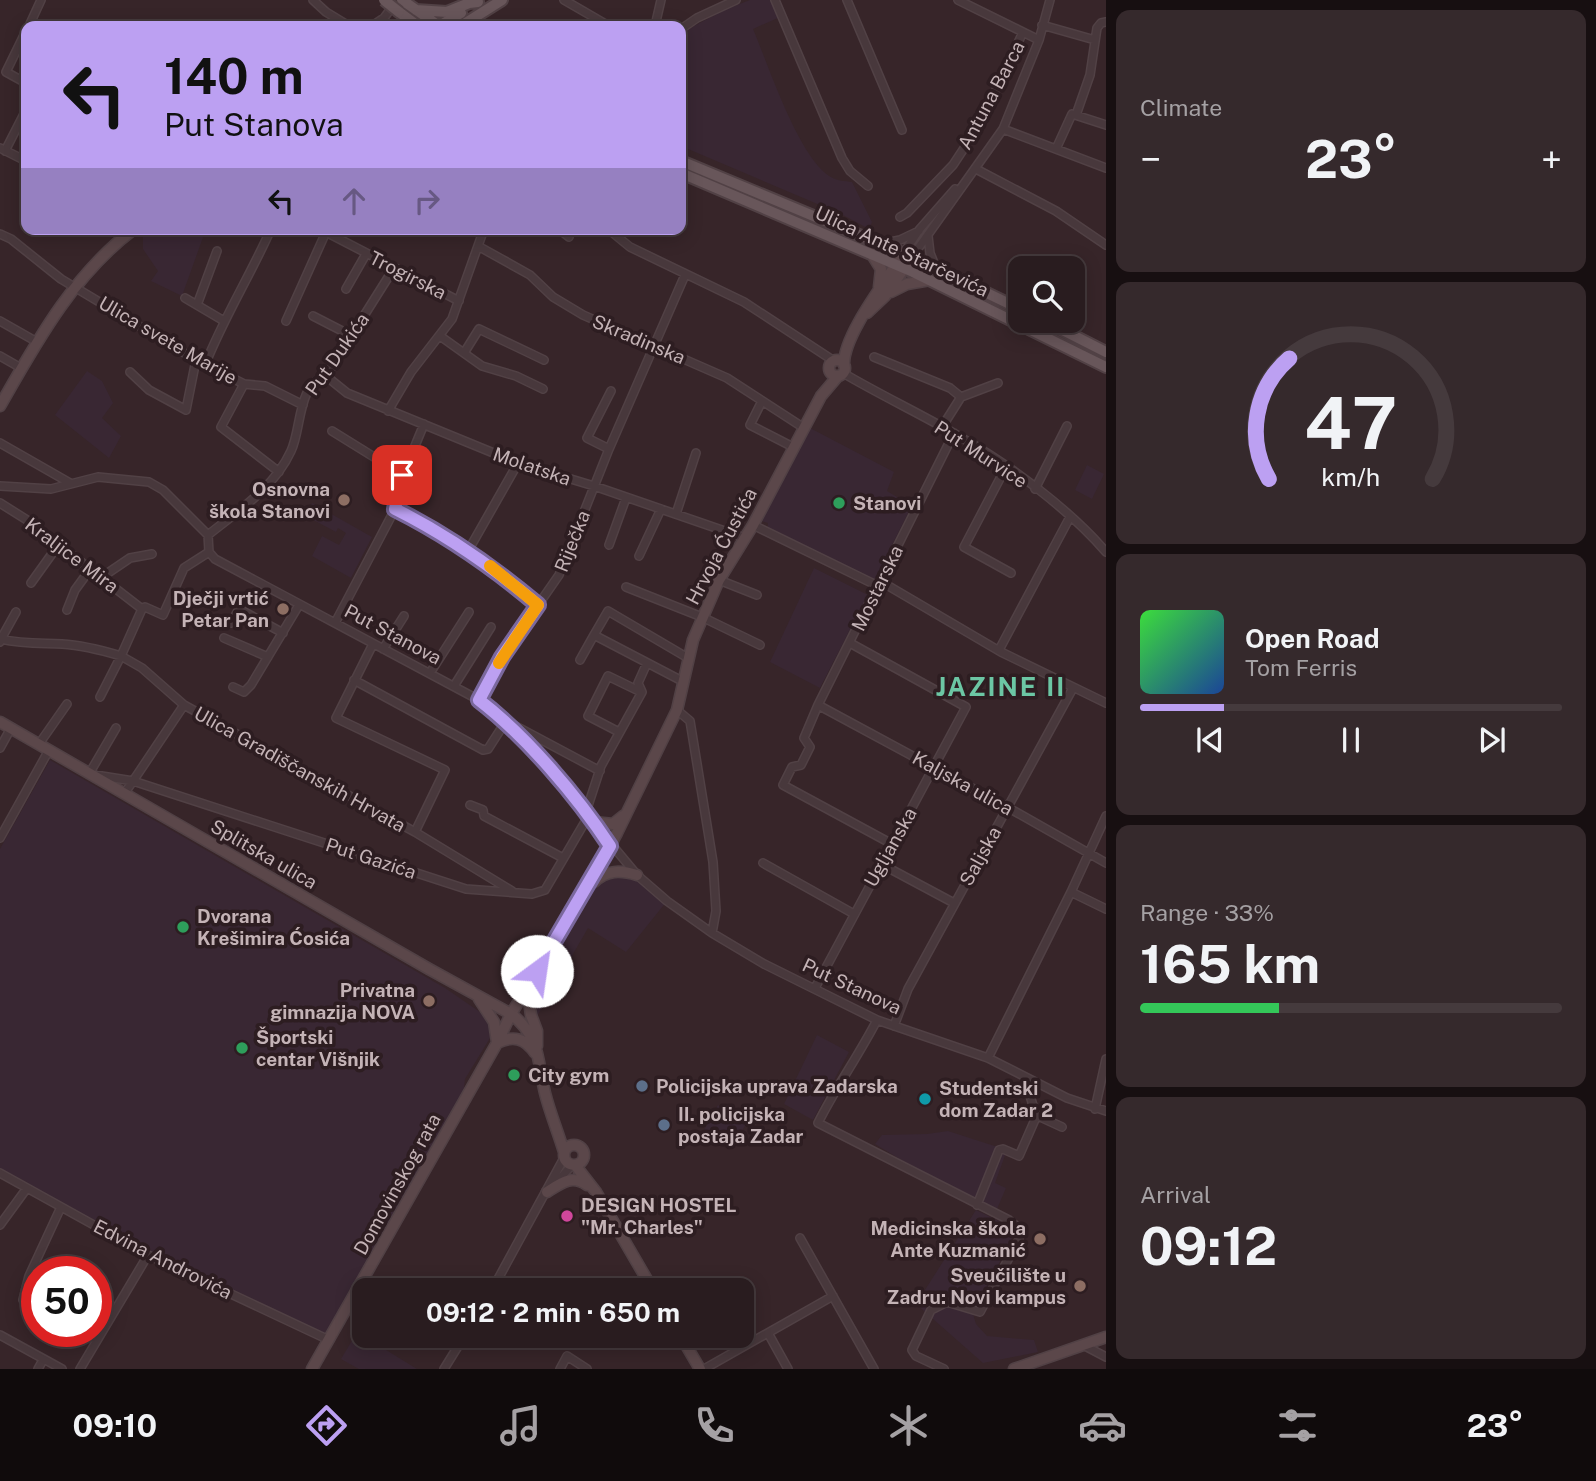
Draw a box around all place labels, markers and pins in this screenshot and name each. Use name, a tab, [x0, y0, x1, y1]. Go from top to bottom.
pin	[372, 445, 432, 505]
place label: Osnovna škola Stanovi	[209, 478, 330, 522]
marker: Osnovna škola Stanovi	[336, 492, 352, 508]
place label: Stanovi	[853, 492, 921, 514]
marker: Stanovi	[831, 495, 847, 511]
place label: Dječji vrtić Petar Pan	[173, 587, 269, 631]
marker: Dječji vrtić Petar Pan	[275, 601, 291, 617]
place label: Dvorana Krešimira Ćosića	[197, 905, 350, 949]
marker: Dvorana Krešimira Ćosića	[175, 919, 191, 935]
place label: Privatna gimnazija NOVA	[270, 979, 415, 1023]
marker: Privatna gimnazija NOVA	[421, 993, 437, 1009]
place label: Športski centar Višnjik	[256, 1026, 380, 1070]
marker: Športski centar Višnjik	[234, 1040, 250, 1056]
place label: City gym	[528, 1064, 609, 1086]
marker: City gym	[506, 1067, 522, 1083]
place label: Policijska uprava Zadarska	[656, 1075, 898, 1097]
place label: Studentski dom Zadar 2	[939, 1077, 1053, 1121]
marker: Policijska uprava Zadarska	[634, 1078, 650, 1094]
marker: Studentski dom Zadar 2	[917, 1091, 933, 1107]
place label: II. policijska postaja Zadar	[678, 1103, 804, 1147]
marker: II. policijska postaja Zadar	[656, 1117, 672, 1133]
place label: DESIGN HOSTEL "Mr. Charles"	[581, 1194, 736, 1238]
marker: DESIGN HOSTEL "Mr. Charles"	[559, 1208, 575, 1224]
place label: Medicinska škola Ante Kuzmanić	[870, 1217, 1026, 1261]
marker: Medicinska škola Ante Kuzmanić	[1032, 1231, 1048, 1247]
place label: Sveučilište u Zadru: Novi kampus	[886, 1264, 1066, 1308]
marker: Sveučilište u Zadru: Novi kampus	[1072, 1278, 1088, 1294]

